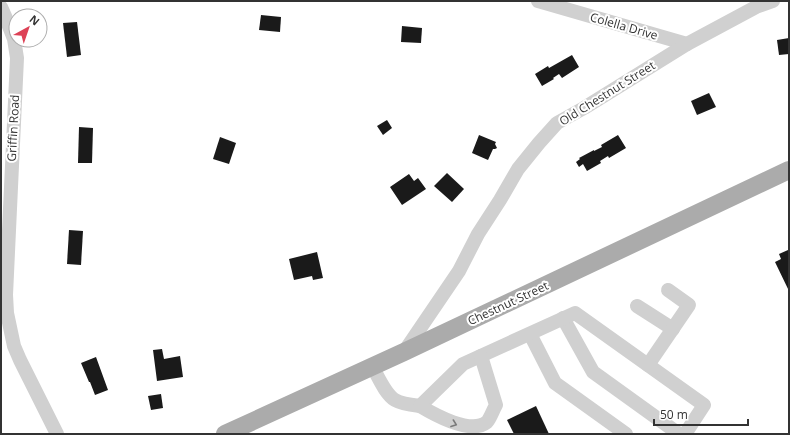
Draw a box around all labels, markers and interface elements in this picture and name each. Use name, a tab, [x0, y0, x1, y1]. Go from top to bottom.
north arrow	[8, 8, 48, 48]
street label: Colella Drive	[588, 8, 660, 44]
text: N	[26, 11, 43, 29]
street label: Old Chestnut Street	[556, 57, 658, 129]
street label: Griffin Road	[3, 94, 23, 162]
street label: Chestnut Street	[465, 277, 551, 329]
scale bar	[654, 401, 748, 427]
text: 50 m	[660, 406, 688, 423]
one-way arrow	[451, 419, 458, 428]

